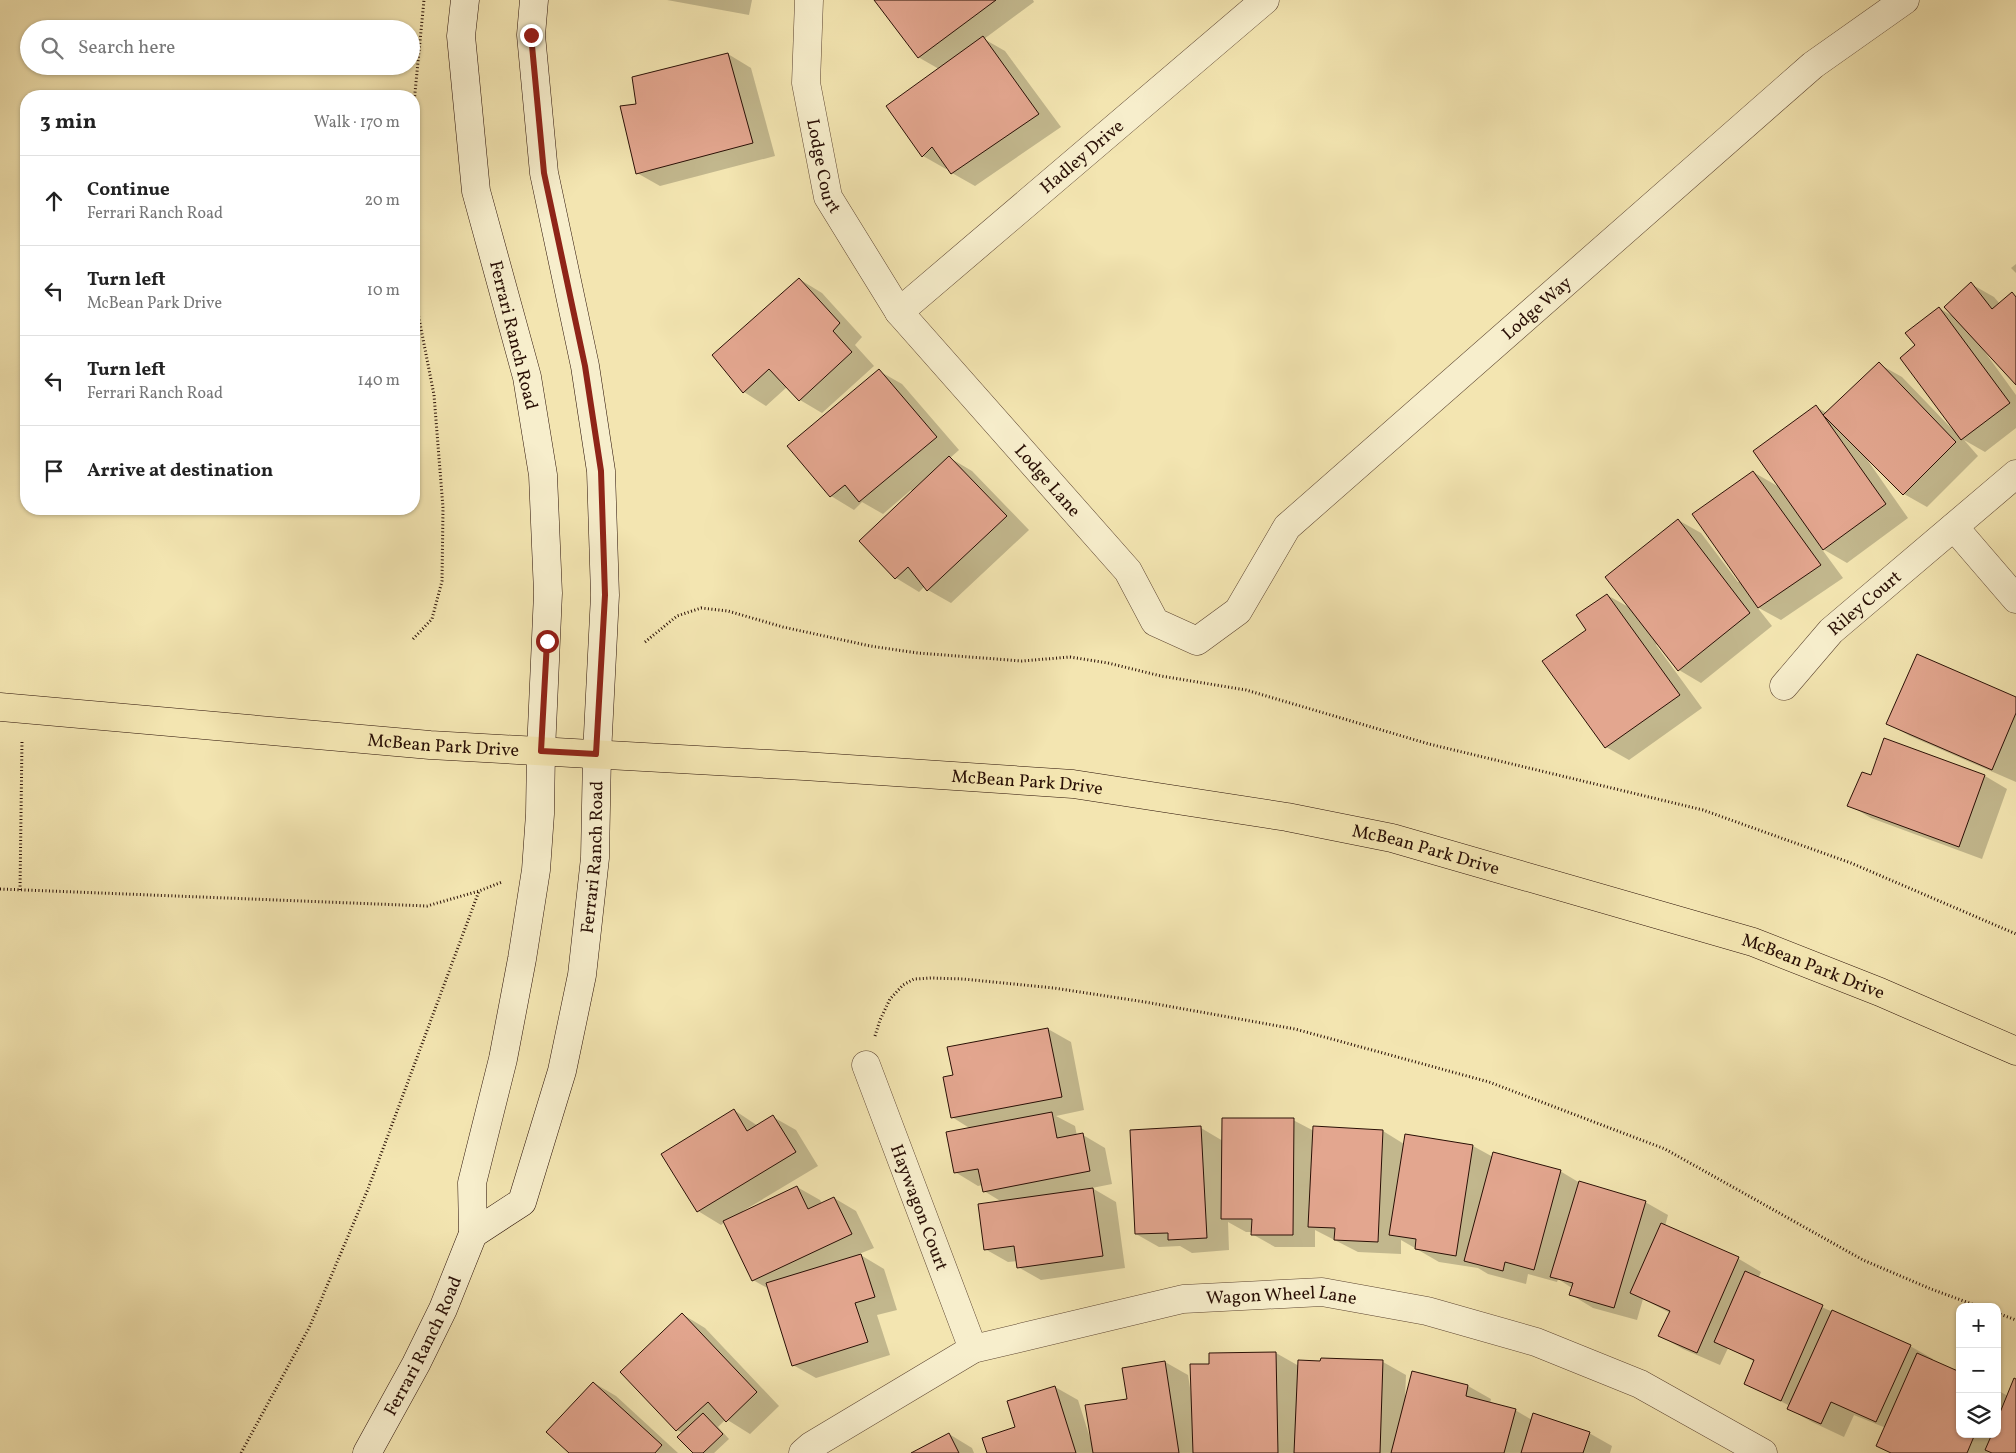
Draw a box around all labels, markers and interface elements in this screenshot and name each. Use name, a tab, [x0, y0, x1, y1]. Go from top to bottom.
search box	[20, 20, 420, 75]
route end	[520, 24, 543, 47]
icon: search	[38, 34, 66, 62]
text: Search here	[78, 35, 175, 61]
text: 3 min	[40, 108, 96, 137]
text: Walk · 170 m	[314, 112, 400, 134]
street label: Hadley Drive	[1035, 114, 1130, 200]
street label: Lodge Court	[799, 117, 846, 219]
text: Continue	[87, 177, 170, 203]
icon: ahead	[40, 187, 68, 215]
text: 20 m	[365, 190, 400, 212]
text: Ferrari Ranch Road	[87, 203, 223, 225]
street label: Ferrari Ranch Road	[482, 258, 543, 413]
text: Turn left	[87, 267, 166, 293]
street label: Lodge Way	[1497, 271, 1578, 347]
icon: left	[40, 277, 68, 305]
text: 10 m	[367, 280, 400, 302]
text: McBean Park Drive	[87, 293, 222, 315]
text: Turn left	[87, 357, 166, 383]
icon: left	[40, 367, 68, 395]
text: 140 m	[358, 370, 400, 392]
text: Ferrari Ranch Road	[87, 383, 223, 405]
street label: Lodge Lane	[1008, 440, 1086, 523]
icon: arrive	[40, 457, 68, 485]
text: Arrive at destination	[87, 458, 273, 484]
street label: Riley Court	[1823, 565, 1908, 642]
route start	[536, 630, 559, 653]
street label: McBean Park Drive	[366, 729, 520, 764]
street label: McBean Park Drive	[951, 765, 1104, 802]
street label: Ferrari Ranch Road	[576, 781, 610, 935]
street label: McBean Park Drive	[1350, 819, 1502, 882]
street label: McBean Park Drive	[1738, 928, 1888, 1007]
street label: Haywagon Court	[883, 1141, 953, 1274]
street label: Ferrari Ranch Road	[379, 1273, 469, 1421]
street label: Wagon Wheel Lane	[1205, 1281, 1359, 1312]
map controls	[1956, 1303, 2001, 1438]
button: +	[1956, 1303, 2001, 1348]
button: −	[1956, 1348, 2001, 1393]
button: layers	[1956, 1393, 2001, 1438]

